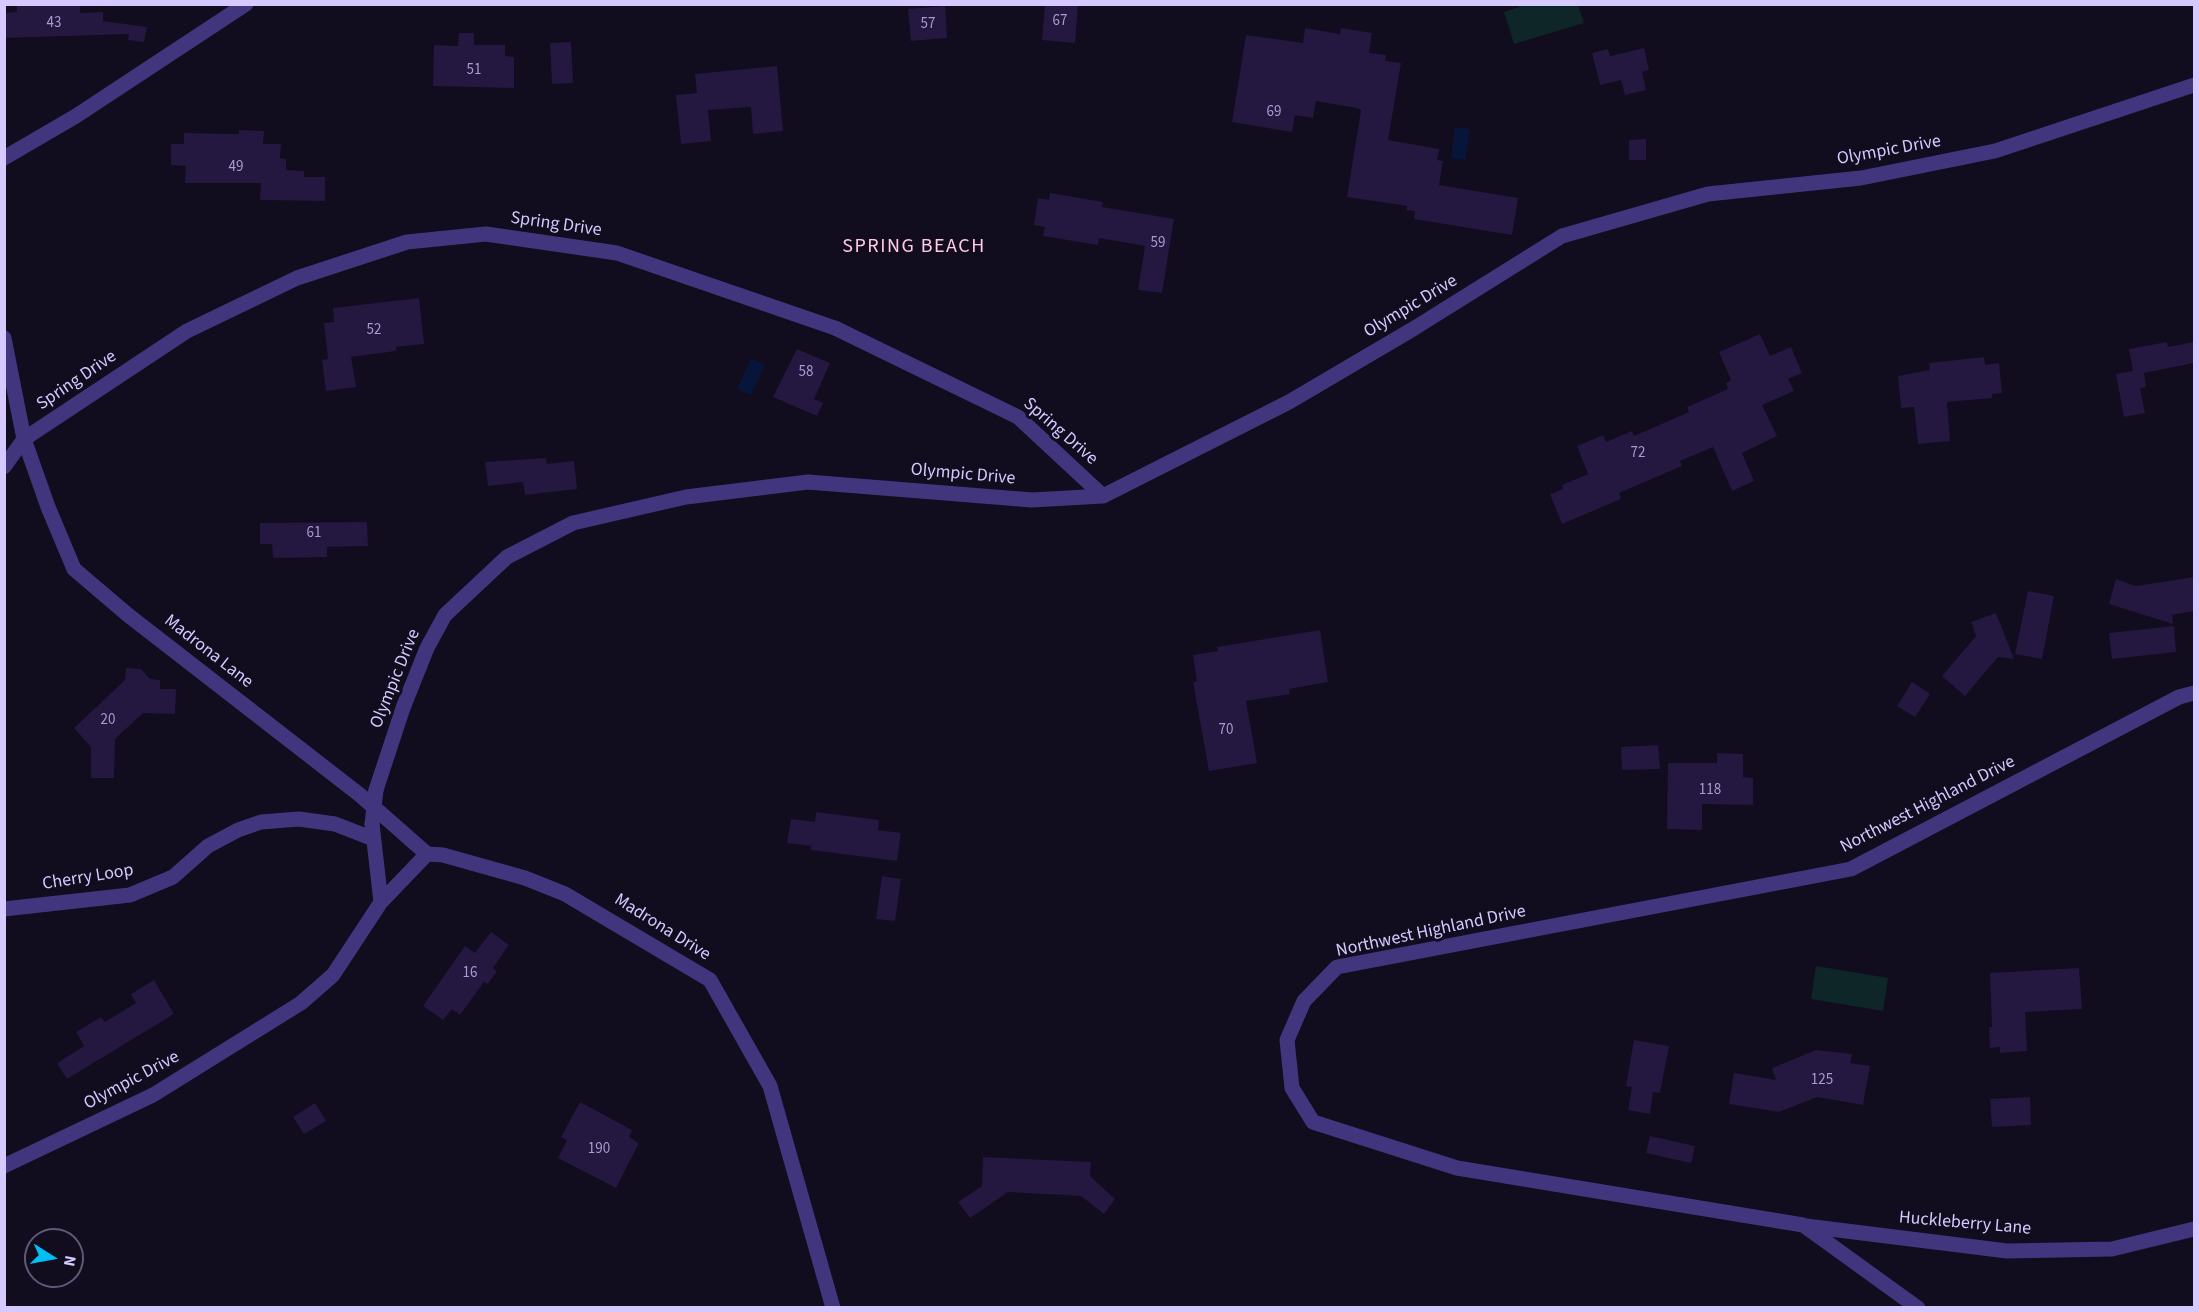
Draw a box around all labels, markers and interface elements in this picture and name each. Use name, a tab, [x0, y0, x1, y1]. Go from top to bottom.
house number: 67	[1053, 13, 1067, 31]
house number: 43	[47, 15, 61, 33]
house number: 57	[921, 16, 935, 34]
house number: 51	[467, 62, 481, 80]
house number: 69	[1267, 104, 1281, 122]
street label: Olympic Drive	[1835, 131, 1943, 171]
house number: 49	[229, 159, 243, 177]
street label: Spring Drive	[509, 208, 603, 242]
house number: 59	[1151, 235, 1165, 253]
district label: SPRING BEACH	[842, 236, 986, 260]
street label: Olympic Drive	[1360, 271, 1462, 343]
house number: 52	[367, 322, 381, 340]
street label: Spring Drive	[33, 346, 121, 416]
house number: 58	[799, 364, 813, 382]
street label: Spring Drive	[1018, 394, 1102, 470]
house number: 72	[1631, 445, 1645, 463]
street label: Olympic Drive	[910, 460, 1016, 490]
house number: 61	[307, 525, 321, 543]
street label: Madrona Lane	[159, 611, 257, 693]
street label: Olympic Drive	[366, 626, 426, 732]
house number: 20	[101, 712, 115, 730]
house number: 70	[1219, 722, 1233, 740]
street label: Northwest Highland Drive	[1837, 751, 2019, 859]
house number: 118	[1699, 782, 1721, 800]
street label: Cherry Loop	[41, 860, 135, 896]
street label: Madrona Drive	[610, 890, 714, 966]
street label: Northwest Highland Drive	[1334, 901, 1528, 963]
house number: 16	[463, 965, 477, 983]
street label: Olympic Drive	[81, 1047, 183, 1115]
house number: 125	[1811, 1072, 1833, 1090]
house number: 190	[588, 1141, 610, 1159]
street label: Huckleberry Lane	[1898, 1207, 2032, 1241]
north arrow	[24, 1228, 84, 1288]
text: N	[58, 1254, 82, 1268]

